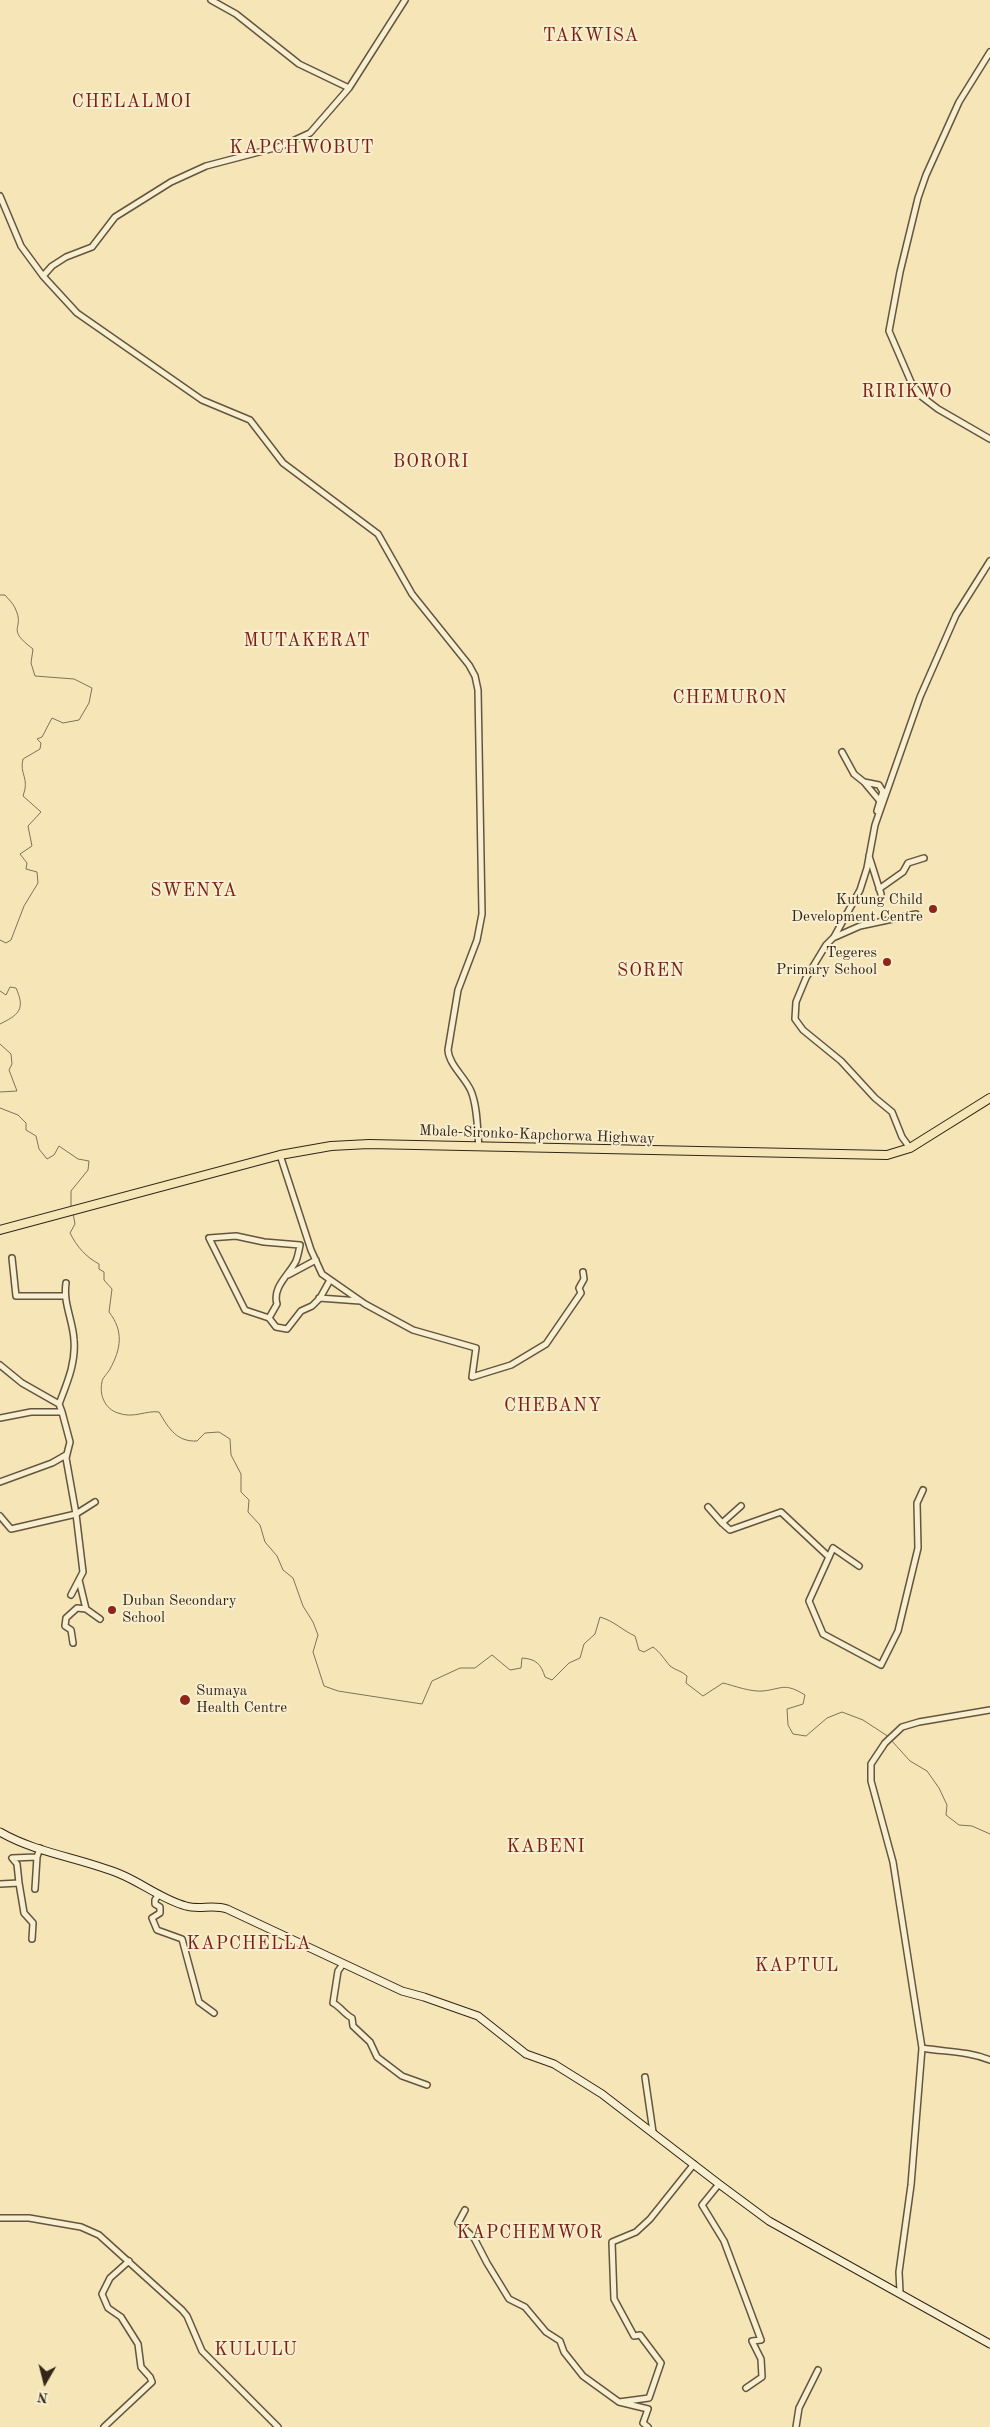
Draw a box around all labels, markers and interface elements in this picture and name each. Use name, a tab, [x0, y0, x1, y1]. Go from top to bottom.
district label: TAKWISA	[542, 25, 640, 47]
district label: CHELALMOI	[71, 91, 193, 113]
district label: KAPCHWOBUT	[228, 137, 376, 159]
district label: RIRIKWO	[861, 381, 953, 403]
district label: BORORI	[392, 451, 470, 473]
district label: MUTAKERAT	[242, 630, 372, 652]
district label: CHEMURON	[671, 687, 789, 709]
district label: SWENYA	[149, 880, 239, 902]
place label: Kutung Child Development Centre	[791, 891, 923, 926]
marker: Kutung Child Development Centre	[927, 903, 939, 915]
place label: Tegeres Primary School	[776, 944, 877, 979]
marker: Tegeres Primary School	[881, 956, 893, 968]
district label: SOREN	[616, 960, 686, 982]
street label: Mbale-Sironko-Kapchorwa Highway	[419, 1122, 655, 1148]
district label: CHEBANY	[503, 1395, 603, 1417]
place label: Duban Secondary School	[122, 1592, 237, 1627]
marker: Duban Secondary School	[106, 1604, 118, 1616]
place label: Sumaya Health Centre	[196, 1682, 287, 1717]
marker: Sumaya Health Centre	[178, 1693, 192, 1707]
district label: KABENI	[506, 1836, 586, 1858]
district label: KAPCHELLA	[185, 1933, 313, 1955]
district label: KAPTUL	[754, 1955, 840, 1977]
district label: KAPCHEMWOR	[455, 2222, 605, 2244]
district label: KULULU	[213, 2339, 299, 2361]
north arrow	[20, 2357, 70, 2407]
text: N	[37, 2389, 49, 2405]

